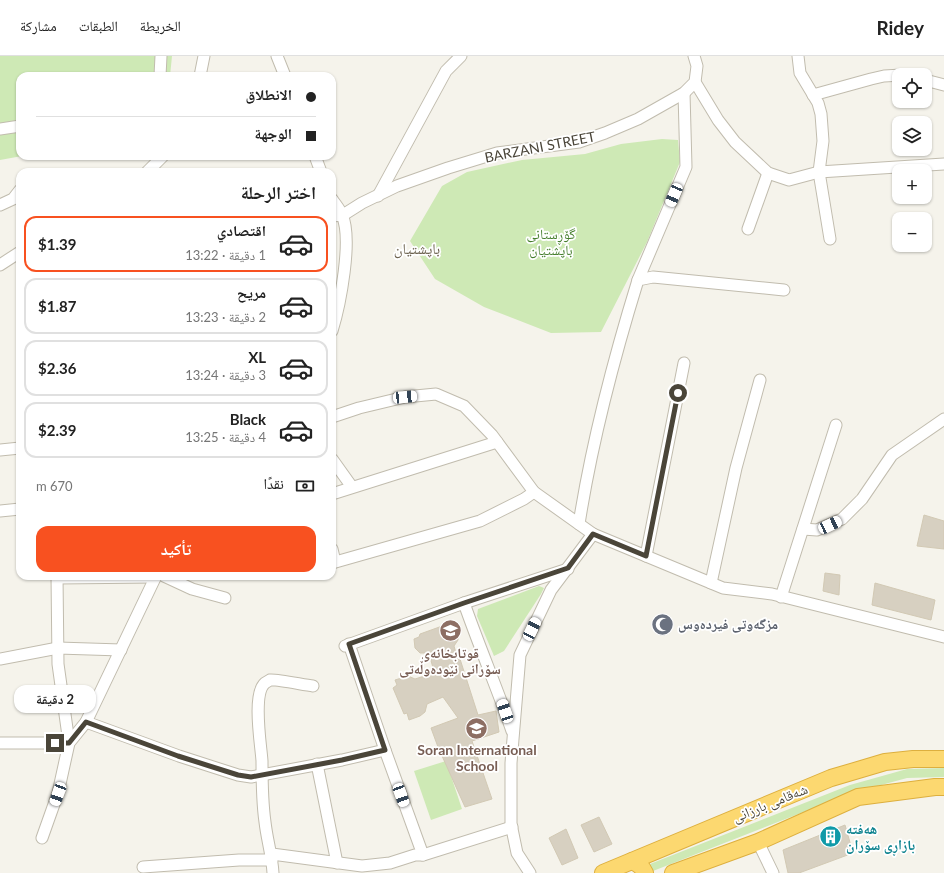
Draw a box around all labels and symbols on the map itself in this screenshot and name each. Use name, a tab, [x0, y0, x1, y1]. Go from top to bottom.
street label: BARZANI STREET	[483, 127, 597, 166]
car	[664, 182, 684, 208]
park label: گۆڕستانی باپشتیان	[526, 225, 576, 259]
district label: باپشتیان	[394, 239, 440, 259]
route start	[669, 384, 687, 402]
car	[393, 390, 417, 404]
car	[817, 514, 843, 536]
mosque icon: مزگەوتی فیردەوس	[650, 611, 676, 637]
place label: مزگەوتی فیردەوس	[678, 615, 778, 633]
car	[521, 616, 543, 642]
school or university icon: قوتابخانەی سۆرانی نێودەوڵەتی	[437, 618, 463, 644]
place label: قوتابخانەی سۆرانی نێودەوڵەتی	[399, 644, 501, 678]
callout: 2 دقيقة	[14, 685, 96, 713]
car	[495, 698, 515, 724]
school or university icon: Soran International School	[464, 715, 490, 741]
route end	[46, 734, 64, 752]
place label: Soran International School	[417, 741, 537, 774]
street label: شەقامی بارزانی	[730, 780, 810, 826]
car	[48, 781, 68, 807]
car	[391, 782, 411, 808]
place label: هەفتە بازاڕی سۆران	[846, 820, 915, 857]
building icon: هەفتە بازاڕی سۆران	[818, 824, 844, 850]

